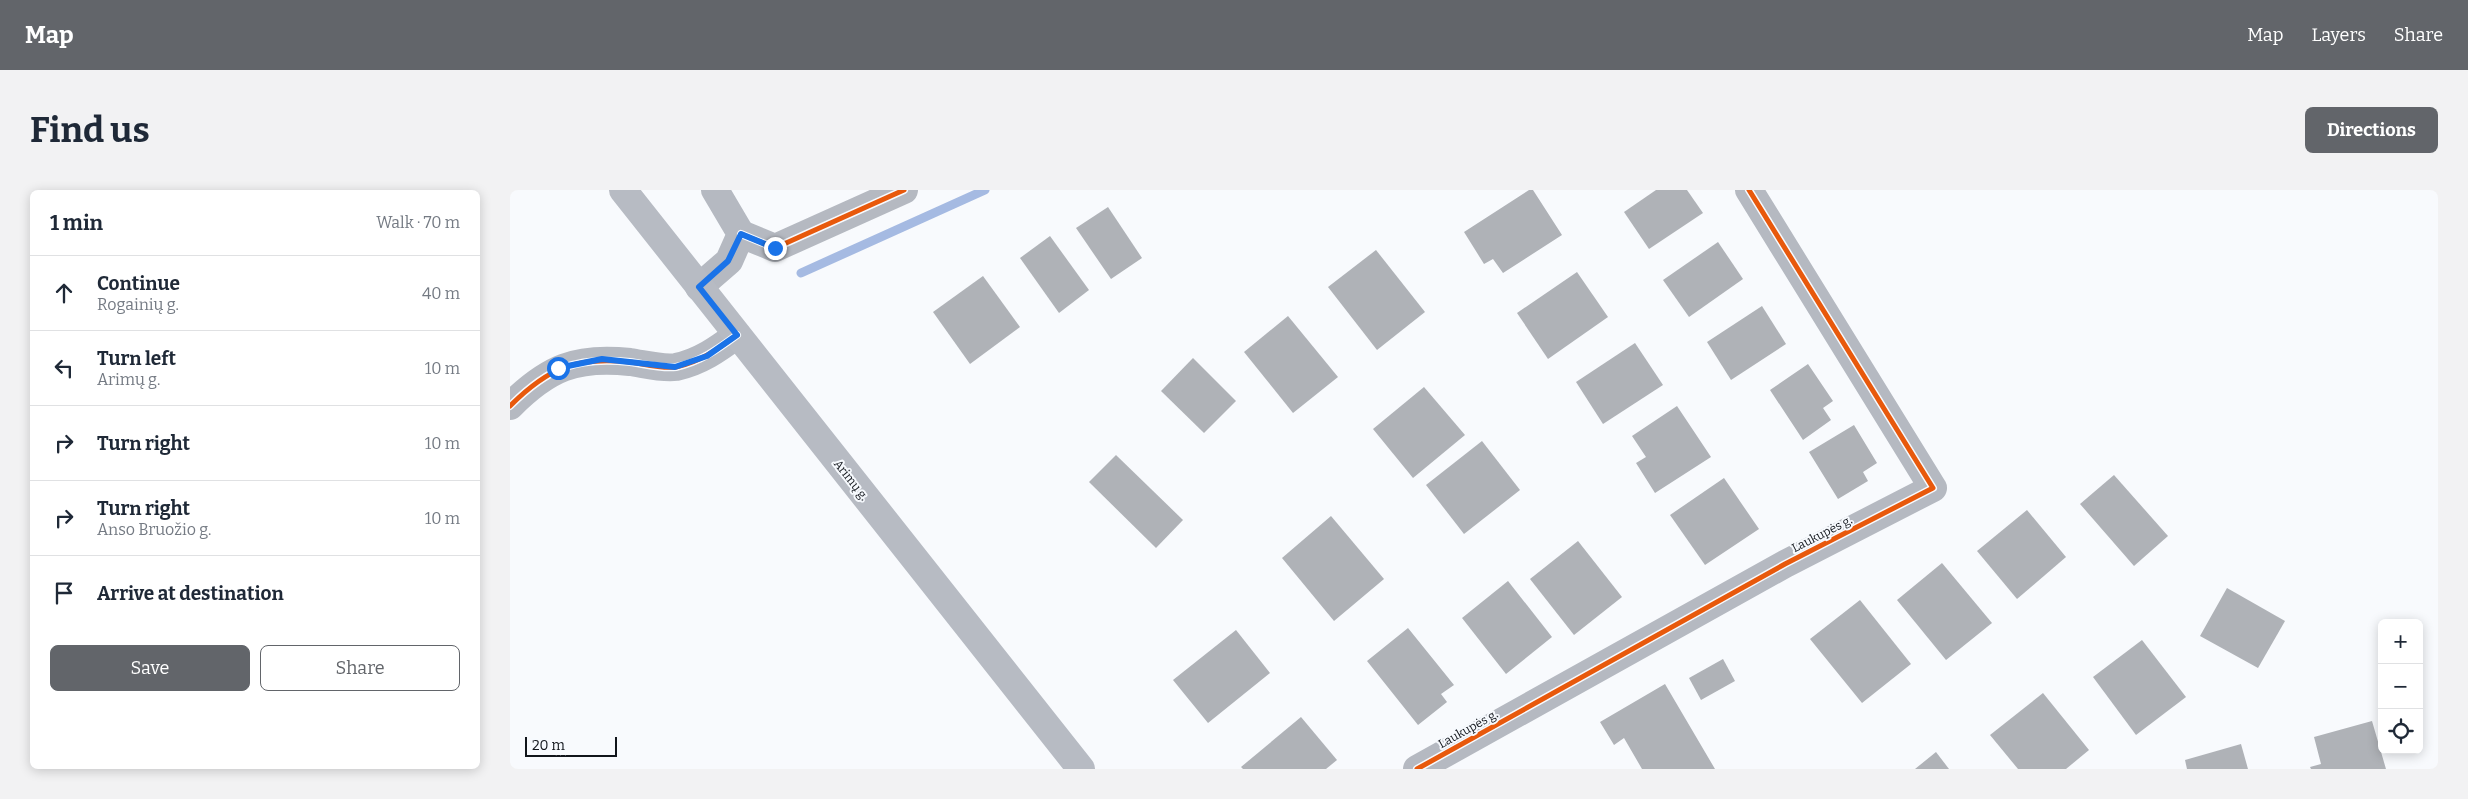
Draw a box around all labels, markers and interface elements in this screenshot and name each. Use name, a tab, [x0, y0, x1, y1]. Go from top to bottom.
text: Map	[25, 21, 74, 49]
text: Map	[2247, 24, 2283, 46]
text: Layers	[2311, 24, 2366, 46]
text: Share	[2394, 24, 2443, 46]
button: Directions	[2305, 107, 2438, 153]
text: Find us	[30, 109, 150, 151]
text: 1 min	[50, 210, 103, 236]
text: Walk · 70 m	[376, 213, 460, 232]
route end	[764, 237, 787, 260]
text: Continue	[97, 272, 180, 295]
icon: ahead	[50, 279, 78, 307]
text: 40 m	[422, 284, 460, 303]
text: Rogainių g.	[97, 295, 179, 314]
text: Turn left	[97, 347, 176, 370]
icon: left	[50, 354, 78, 382]
route start	[547, 357, 570, 380]
text: 10 m	[425, 359, 460, 378]
text: Arimų g.	[97, 370, 160, 389]
icon: right	[50, 429, 78, 457]
text: Turn right	[97, 432, 190, 455]
text: 10 m	[425, 434, 460, 453]
street label: Arimų g.	[831, 457, 871, 503]
text: Turn right	[97, 497, 190, 520]
icon: right	[50, 504, 78, 532]
text: 10 m	[425, 509, 460, 528]
street label: Laukupės g.	[1790, 513, 1854, 555]
text: Anso Bruožio g.	[97, 520, 212, 539]
icon: arrive	[50, 579, 78, 607]
text: Arrive at destination	[97, 582, 284, 605]
map controls	[2378, 619, 2423, 754]
button: +	[2378, 619, 2423, 664]
button: Save	[50, 645, 250, 691]
button: Share	[260, 645, 460, 691]
button: −	[2378, 664, 2423, 709]
street label: Laukupės g.	[1436, 707, 1500, 751]
button: locate	[2378, 709, 2423, 754]
scale bar	[525, 734, 618, 757]
text: 20 m	[532, 737, 565, 754]

